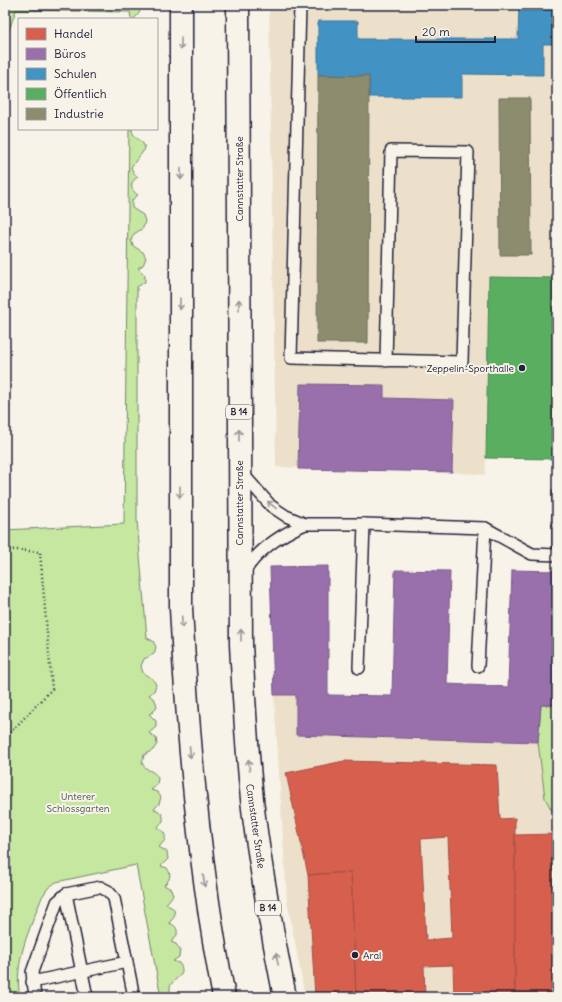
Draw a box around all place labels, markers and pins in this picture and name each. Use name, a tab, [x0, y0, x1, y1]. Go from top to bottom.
place label: Zeppelin-Sporthalle	[427, 362, 514, 375]
marker: Zeppelin-Sporthalle	[517, 363, 527, 373]
place label: Aral	[363, 949, 381, 962]
marker: Aral	[350, 950, 360, 960]

